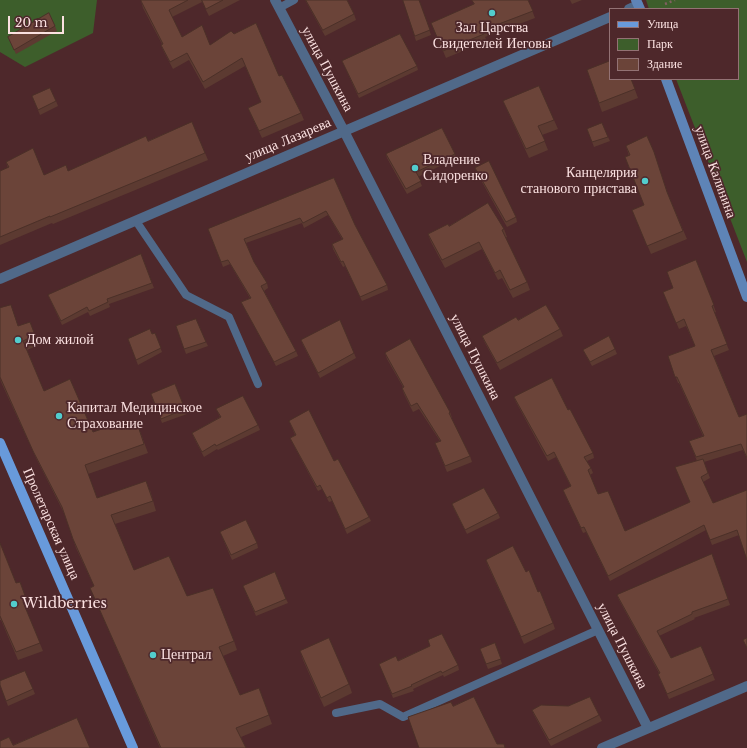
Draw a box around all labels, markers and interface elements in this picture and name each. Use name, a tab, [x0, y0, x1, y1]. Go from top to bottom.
scale bar	[10, 8, 66, 34]
marker: Зал Царства Свидетелей Иеговы	[487, 8, 497, 18]
legend	[609, 8, 739, 80]
text: 20 m	[15, 15, 47, 30]
text: Улица	[647, 16, 678, 31]
place label: Зал Царства Свидетелей Иеговы	[433, 20, 551, 52]
street label: улица Пушкина	[297, 23, 357, 115]
text: Парк	[647, 36, 673, 51]
text: Здание	[647, 56, 682, 71]
street label: улица Лазарева	[242, 114, 334, 166]
street label: улица Калинина	[690, 123, 740, 221]
place label: Владение Сидоренко	[423, 152, 488, 184]
marker: Владение Сидоренко	[410, 163, 420, 173]
place label: Канцелярия станового пристава	[521, 165, 637, 198]
marker: Канцелярия станового пристава	[640, 176, 650, 186]
street label: улица Пушкина	[446, 311, 504, 403]
place label: Дом жилой	[26, 332, 94, 348]
marker: Дом жилой	[13, 335, 23, 345]
place label: Капитал Медицинское Страхование	[67, 400, 202, 432]
marker: Капитал Медицинское Страхование	[54, 411, 64, 421]
street label: Пролетарская улица	[19, 465, 83, 583]
place label: Wildberries	[22, 596, 107, 612]
marker: Wildberries	[9, 599, 19, 609]
street label: улица Пушкина	[593, 600, 651, 692]
place label: Централ	[161, 647, 211, 663]
marker: Централ	[148, 650, 158, 660]

